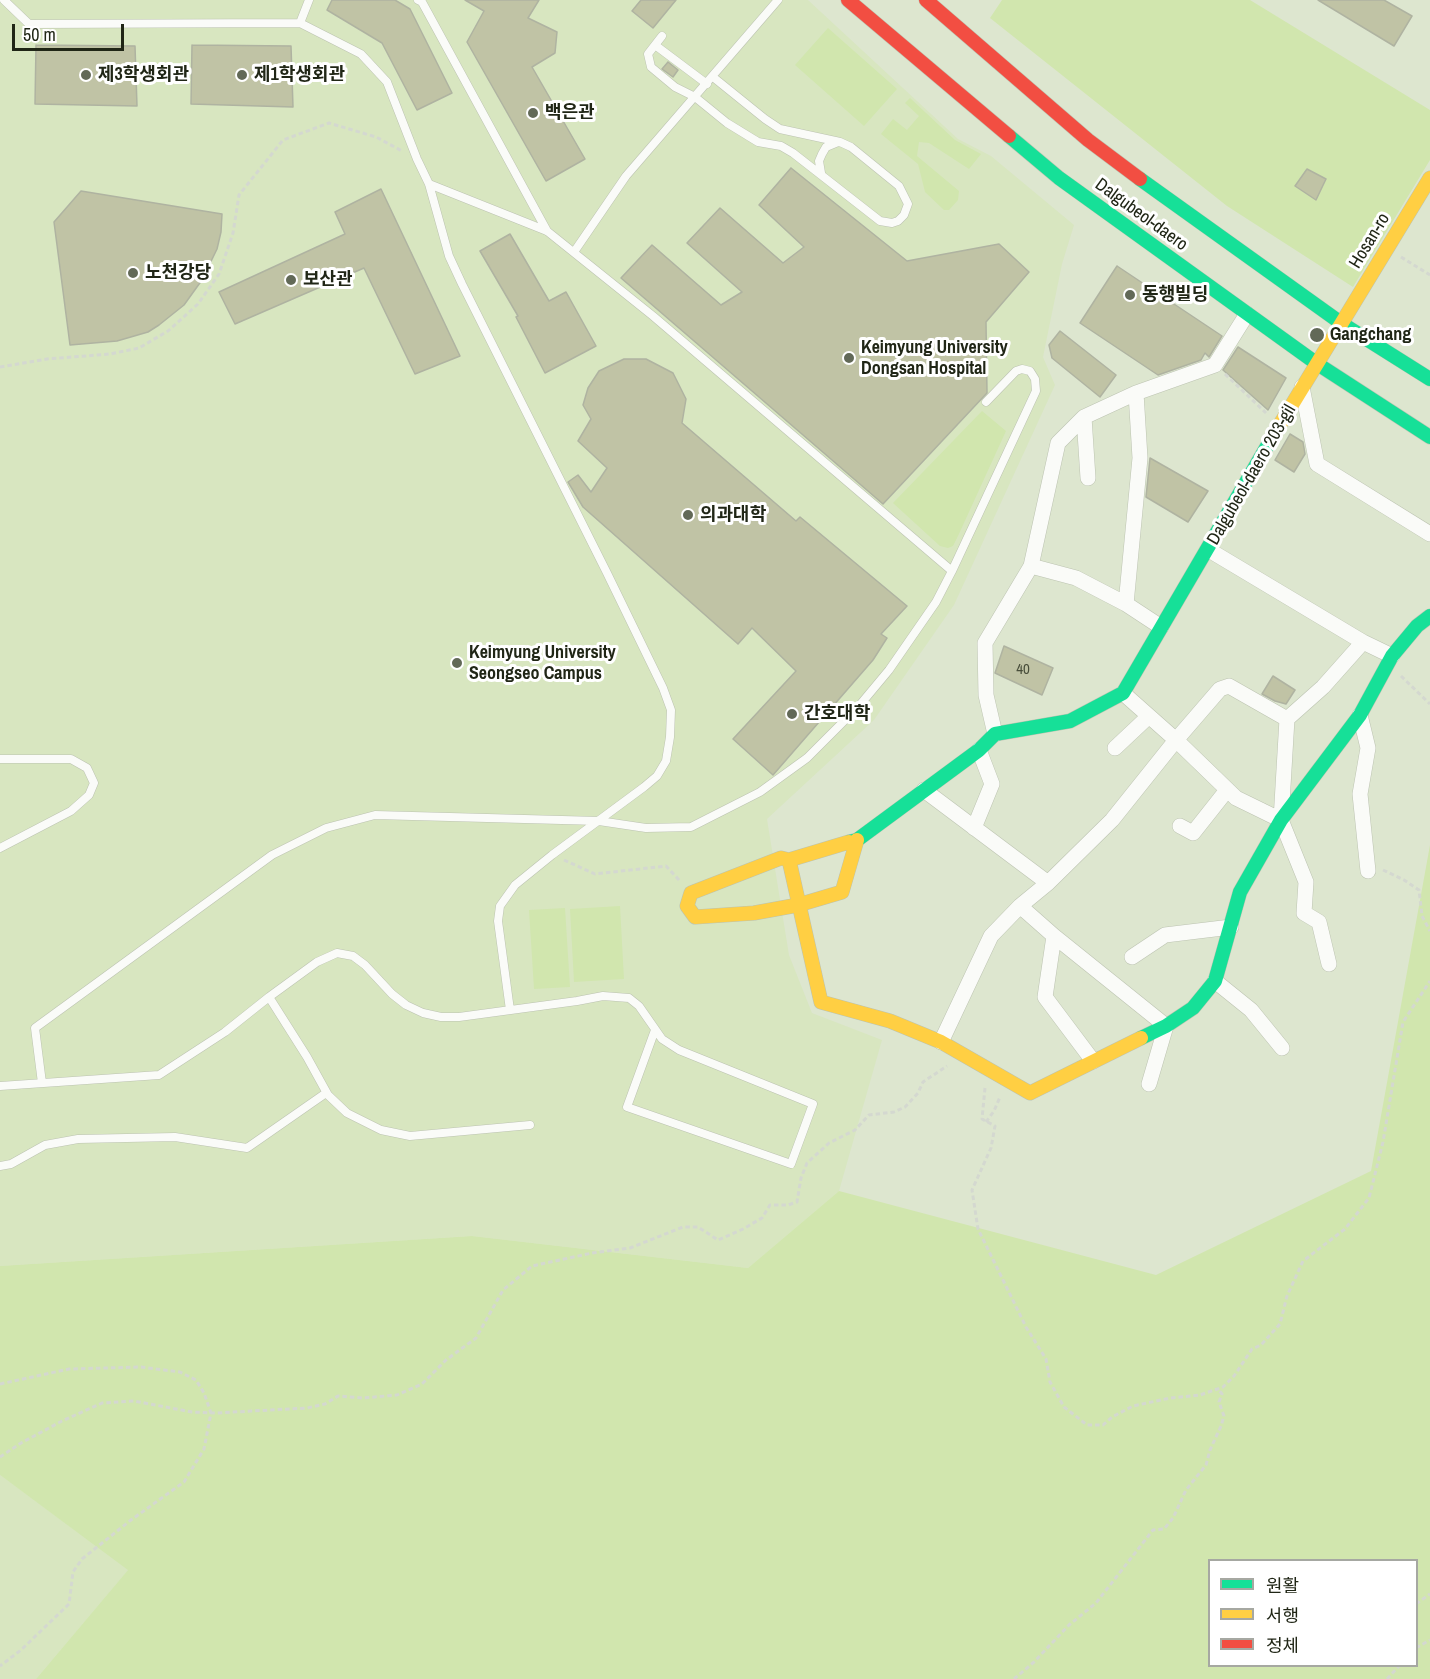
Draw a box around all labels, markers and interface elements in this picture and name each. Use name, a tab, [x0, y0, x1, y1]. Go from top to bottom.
scale bar	[15, 12, 128, 50]
text: 50 m	[23, 22, 56, 47]
place label: 제3학생회관	[98, 64, 189, 86]
place label: 제1학생회관	[254, 64, 345, 86]
marker: 제3학생회관	[79, 68, 93, 82]
marker: 제1학생회관	[235, 68, 249, 82]
place label: 백은관	[545, 102, 595, 124]
marker: 백은관	[526, 106, 540, 120]
street label: Dalgubeol-daero	[1091, 174, 1191, 256]
street label: Hosan-ro	[1345, 209, 1395, 273]
place label: 노천강당	[145, 262, 211, 284]
marker: 노천강당	[126, 266, 140, 280]
place label: 보산관	[303, 269, 353, 291]
marker: 보산관	[284, 273, 298, 287]
place label: 동행빌딩	[1142, 284, 1208, 306]
marker: 동행빌딩	[1123, 288, 1137, 302]
place label: Gangchang	[1330, 324, 1411, 346]
marker: Gangchang	[1308, 326, 1326, 344]
place label: Keimyung University Dongsan Hospital	[861, 337, 1008, 380]
marker: Keimyung University Dongsan Hospital	[842, 351, 856, 365]
street label: Dalgubeol-daero 203-gil	[1203, 401, 1301, 549]
place label: 의과대학	[700, 504, 766, 526]
marker: 의과대학	[681, 508, 695, 522]
place label: Keimyung University Seongseo Campus	[469, 642, 616, 684]
marker: Keimyung University Seongseo Campus	[450, 656, 464, 670]
house number: 40	[1016, 661, 1030, 679]
place label: 간호대학	[804, 703, 870, 725]
marker: 간호대학	[785, 707, 799, 721]
legend	[1208, 1559, 1418, 1667]
text: 원활	[1266, 1573, 1299, 1598]
text: 서행	[1266, 1603, 1299, 1628]
text: 정체	[1266, 1633, 1299, 1658]

